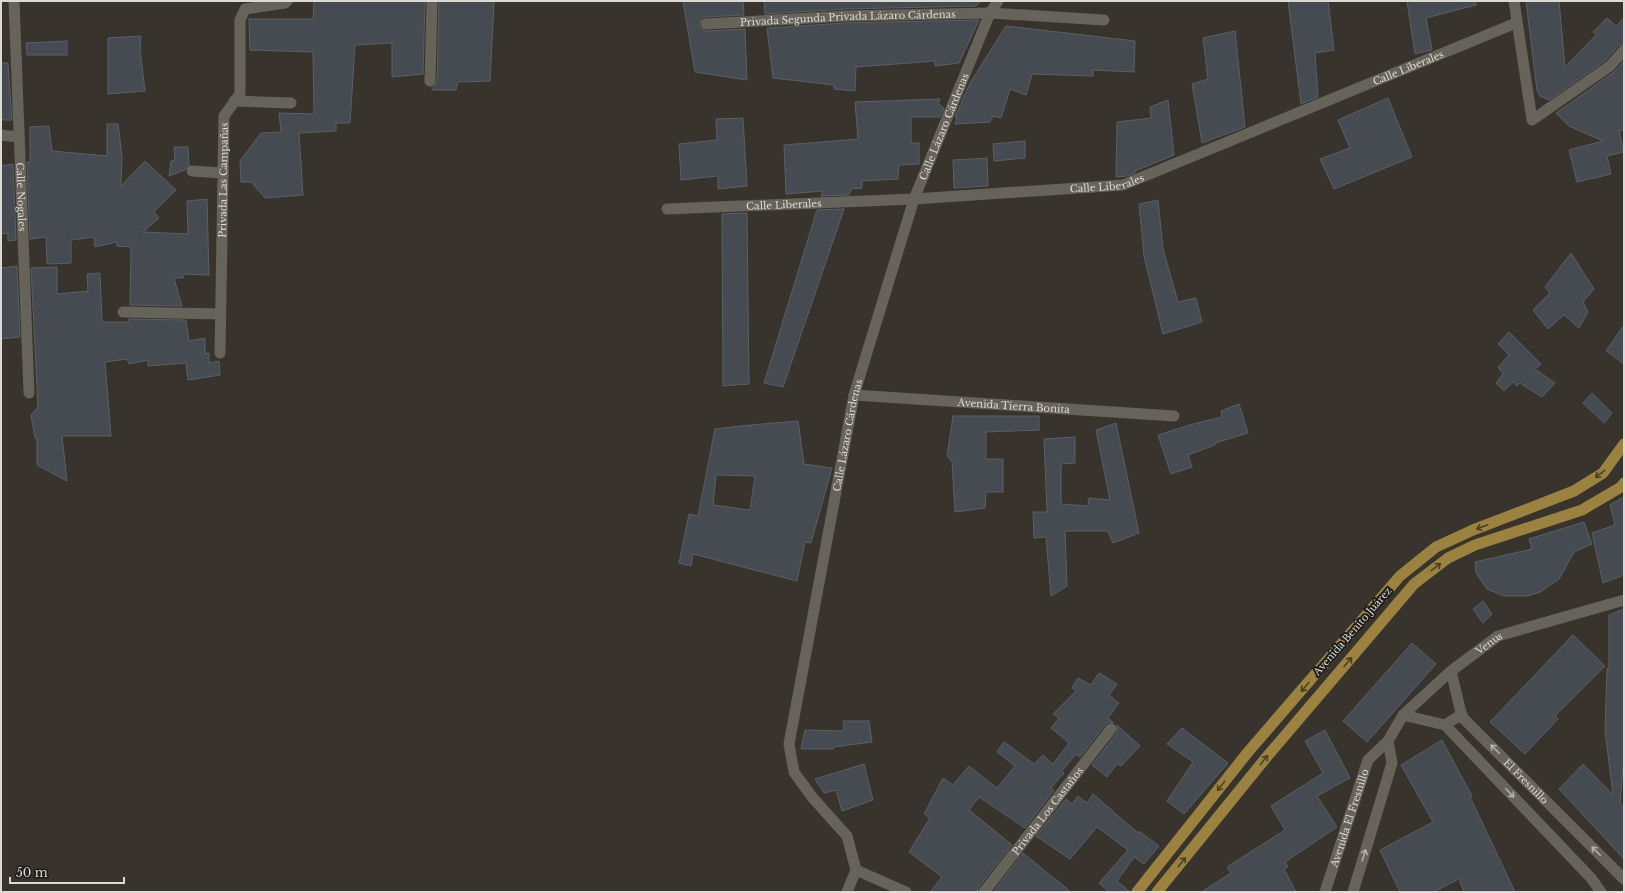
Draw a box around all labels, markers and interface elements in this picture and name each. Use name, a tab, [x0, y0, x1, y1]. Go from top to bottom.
street label: Privada Segunda Privada Lázaro Cárdenas	[740, 8, 956, 29]
street label: Calle Liberales	[1371, 47, 1446, 88]
street label: Calle Lázaro Cárdenas	[916, 71, 972, 182]
street label: Privada Las Campañas	[216, 122, 231, 238]
street label: Calle Nogales	[13, 162, 29, 232]
street label: Calle Liberales	[1069, 171, 1147, 196]
street label: Calle Liberales	[746, 197, 822, 213]
street label: Calle Lázaro Cárdenas	[830, 377, 866, 493]
street label: Avenida Tierra Bonita	[956, 396, 1071, 416]
one-way arrow	[1594, 470, 1605, 478]
one-way arrow	[1476, 524, 1488, 531]
one-way arrow	[1431, 563, 1442, 571]
street label: Avenida Benito Juárez	[1310, 584, 1395, 679]
street label: Venus	[1472, 629, 1504, 658]
one-way arrow	[1343, 656, 1352, 667]
one-way arrow	[1300, 681, 1309, 692]
one-way arrow	[1490, 744, 1500, 754]
one-way arrow	[1259, 755, 1268, 766]
street label: El Fresnillo	[1501, 756, 1551, 807]
street label: Privada Los Castaños	[1009, 764, 1086, 858]
street label: Avenida El Fresnillo	[1327, 767, 1372, 870]
one-way arrow	[1217, 781, 1226, 791]
one-way arrow	[1505, 788, 1515, 798]
one-way arrow	[1591, 846, 1601, 856]
one-way arrow	[1361, 848, 1368, 861]
one-way arrow	[1177, 856, 1186, 867]
scale bar	[10, 859, 124, 885]
text: 50 m	[16, 865, 48, 880]

